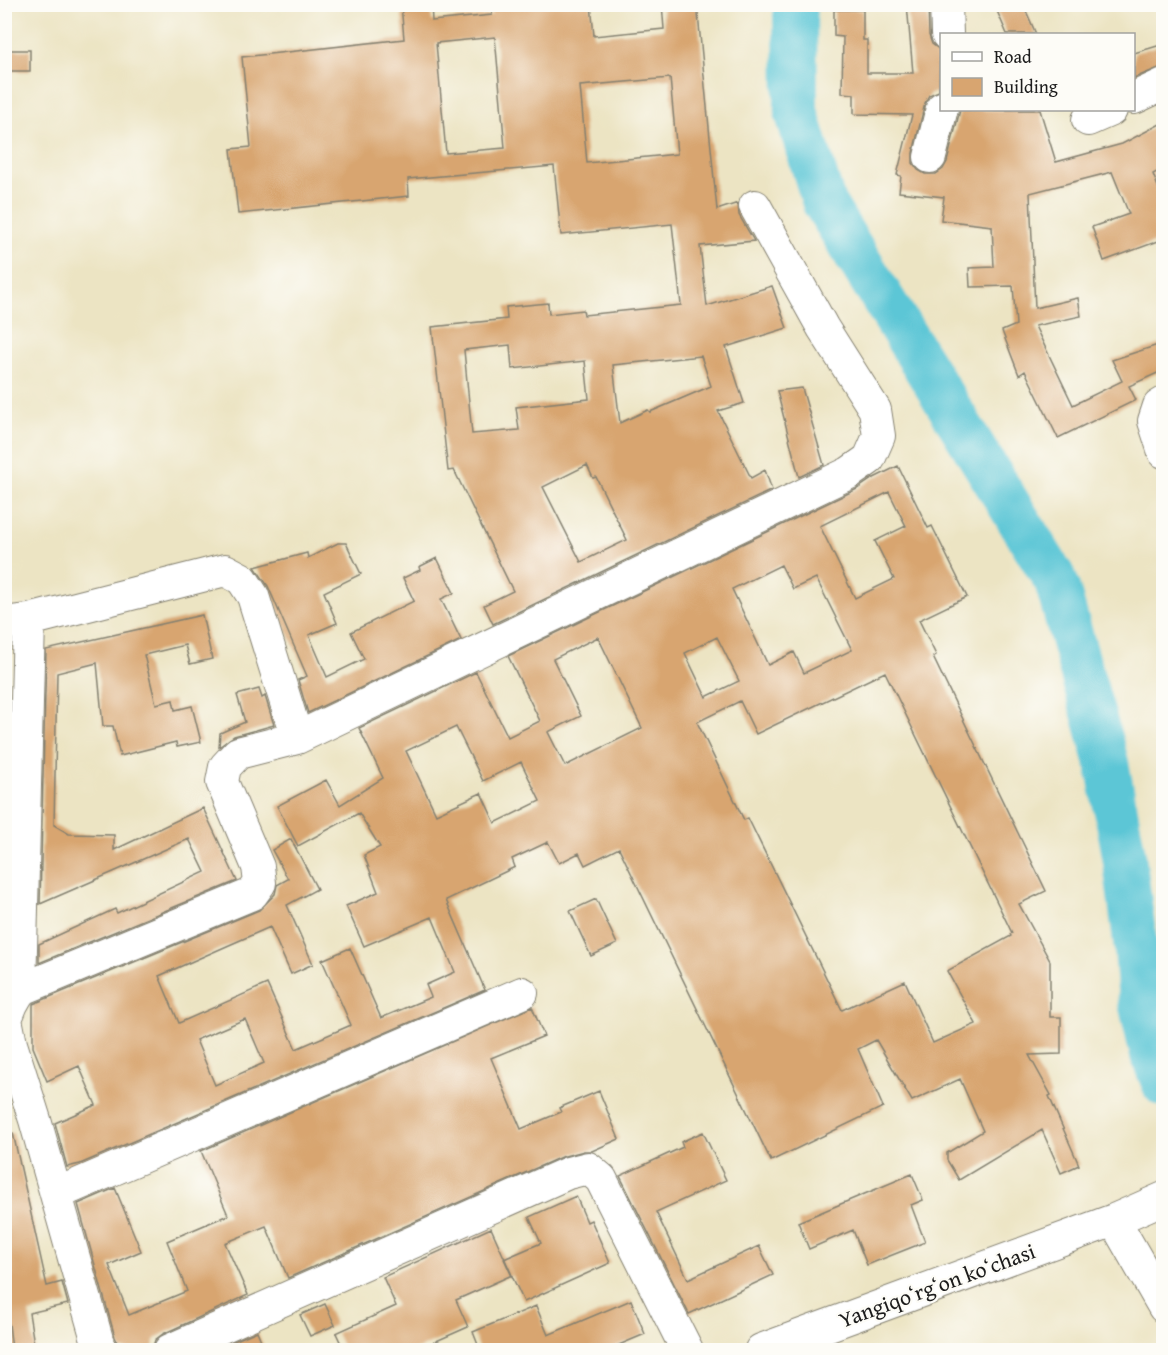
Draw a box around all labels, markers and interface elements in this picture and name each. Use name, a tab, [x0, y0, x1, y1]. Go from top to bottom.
legend	[940, 33, 1135, 111]
text: Road	[994, 43, 1032, 70]
text: Building	[994, 73, 1058, 100]
street label: Yangiqoʻrgʻon koʻchasi	[834, 1235, 1040, 1335]

